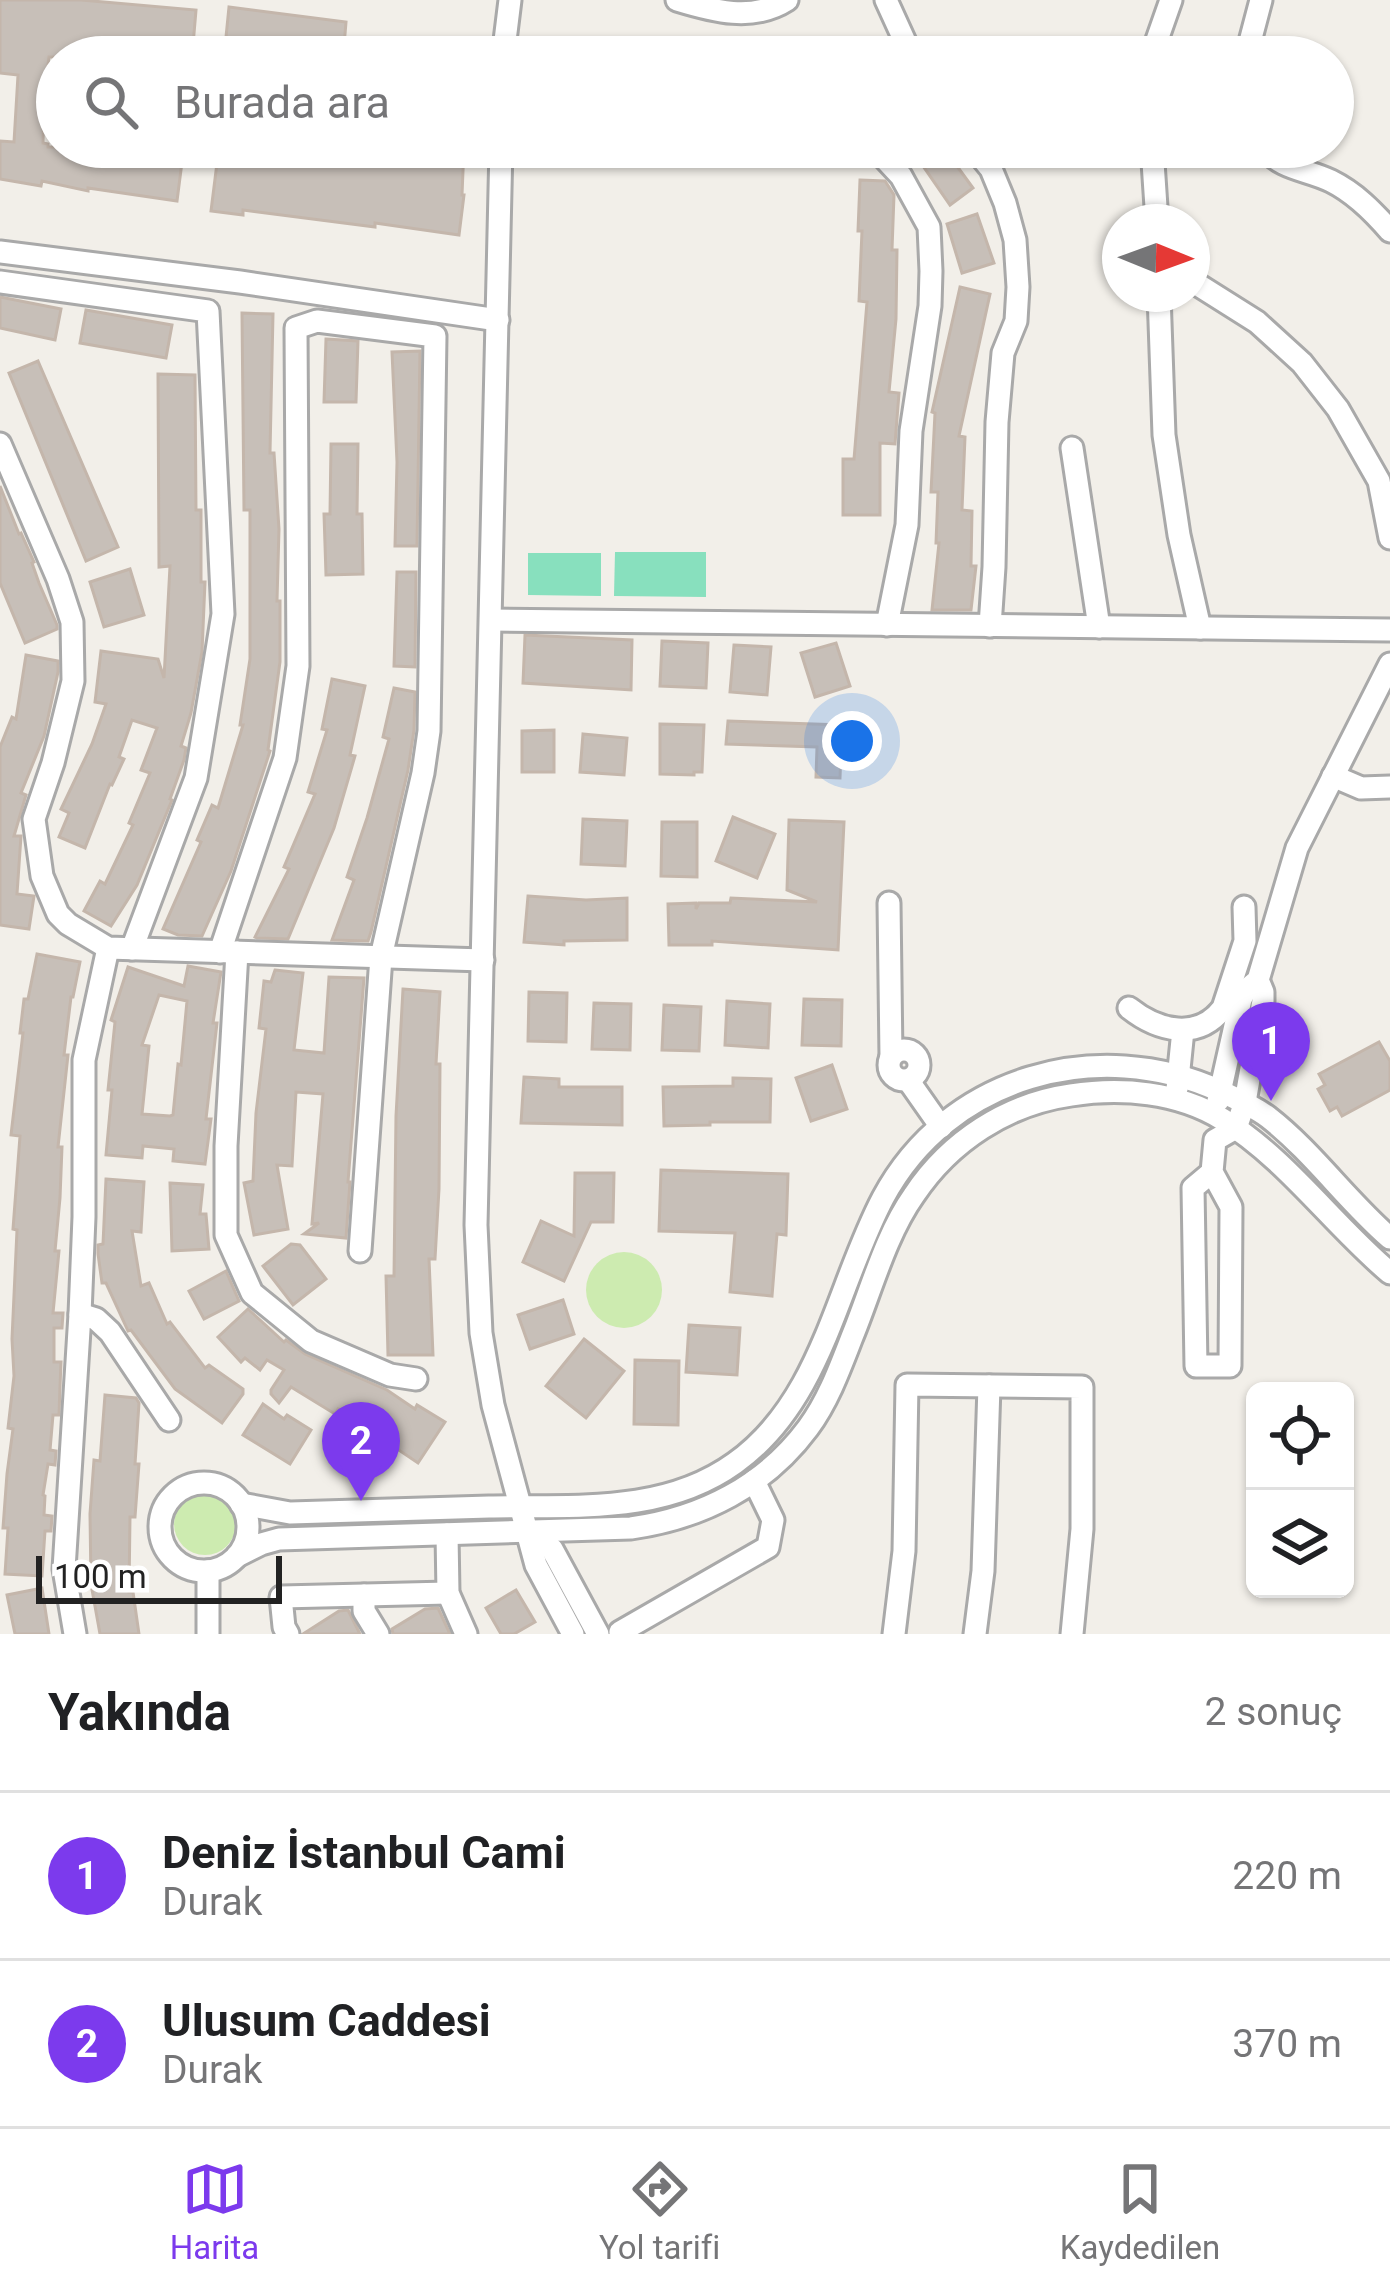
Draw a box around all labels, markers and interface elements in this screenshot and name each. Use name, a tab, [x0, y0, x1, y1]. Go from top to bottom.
search box	[36, 36, 1354, 168]
icon: search	[78, 69, 144, 135]
text: Burada ara	[174, 76, 390, 129]
north arrow	[1102, 204, 1210, 312]
your location	[822, 711, 882, 771]
pin: 1	[1232, 1002, 1310, 1101]
map controls	[1246, 1382, 1354, 1598]
button: locate	[1246, 1382, 1354, 1490]
pin: 2	[322, 1402, 400, 1501]
button: layers	[1246, 1490, 1354, 1598]
scale bar	[36, 1550, 282, 1603]
text: 100 m	[54, 1557, 147, 1596]
text: Yakında	[48, 1683, 231, 1742]
text: 2 sonuç	[1205, 1689, 1342, 1735]
text: Deniz İstanbul Cami	[162, 1826, 566, 1879]
text: 1	[76, 1853, 98, 1899]
text: 220 m	[1232, 1853, 1342, 1899]
text: Durak	[162, 1879, 263, 1925]
text: Ulusum Caddesi	[162, 1994, 491, 2047]
text: 2	[76, 2021, 98, 2067]
text: 370 m	[1232, 2021, 1342, 2067]
text: Durak	[162, 2047, 263, 2093]
tab: Harita	[170, 2156, 259, 2267]
tab: Yol tarifi	[599, 2156, 720, 2267]
tab: Kaydedilen	[1060, 2156, 1220, 2267]

